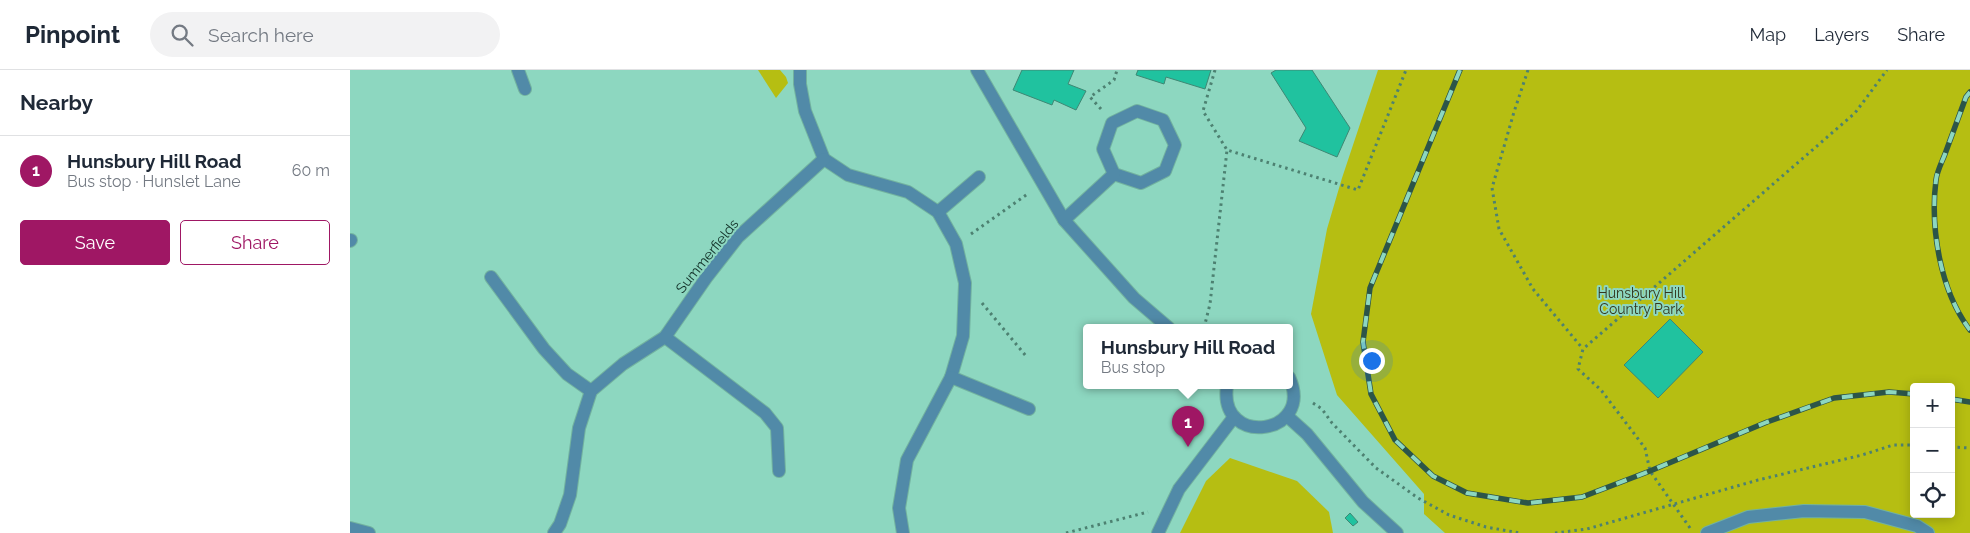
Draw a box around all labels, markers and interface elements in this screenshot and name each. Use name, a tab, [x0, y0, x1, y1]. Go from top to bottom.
search box	[150, 12, 500, 57]
text: Pinpoint	[25, 20, 120, 49]
icon: search	[168, 21, 196, 49]
text: Search here	[208, 24, 314, 46]
text: Map	[1750, 24, 1786, 45]
text: Layers	[1814, 24, 1869, 45]
text: Share	[1897, 24, 1945, 45]
text: Nearby	[20, 90, 93, 115]
text: Hunsbury Hill Road	[67, 150, 242, 172]
text: 1	[32, 161, 40, 180]
text: 60 m	[292, 161, 330, 180]
text: Bus stop · Hunslet Lane	[67, 172, 241, 191]
street label: Summerfields	[672, 216, 742, 296]
button: Save	[20, 220, 170, 265]
button: Share	[180, 220, 330, 265]
park label: Hunsbury Hill Country Park	[1597, 285, 1685, 317]
popup	[1083, 324, 1293, 389]
text: Hunsbury Hill Road	[1101, 336, 1275, 358]
your location	[1359, 348, 1385, 374]
text: Bus stop	[1101, 358, 1165, 377]
map controls	[1910, 383, 1955, 518]
button: +	[1910, 383, 1955, 428]
pin: 1	[1172, 406, 1204, 447]
button: −	[1910, 428, 1955, 473]
button: locate	[1910, 473, 1955, 518]

